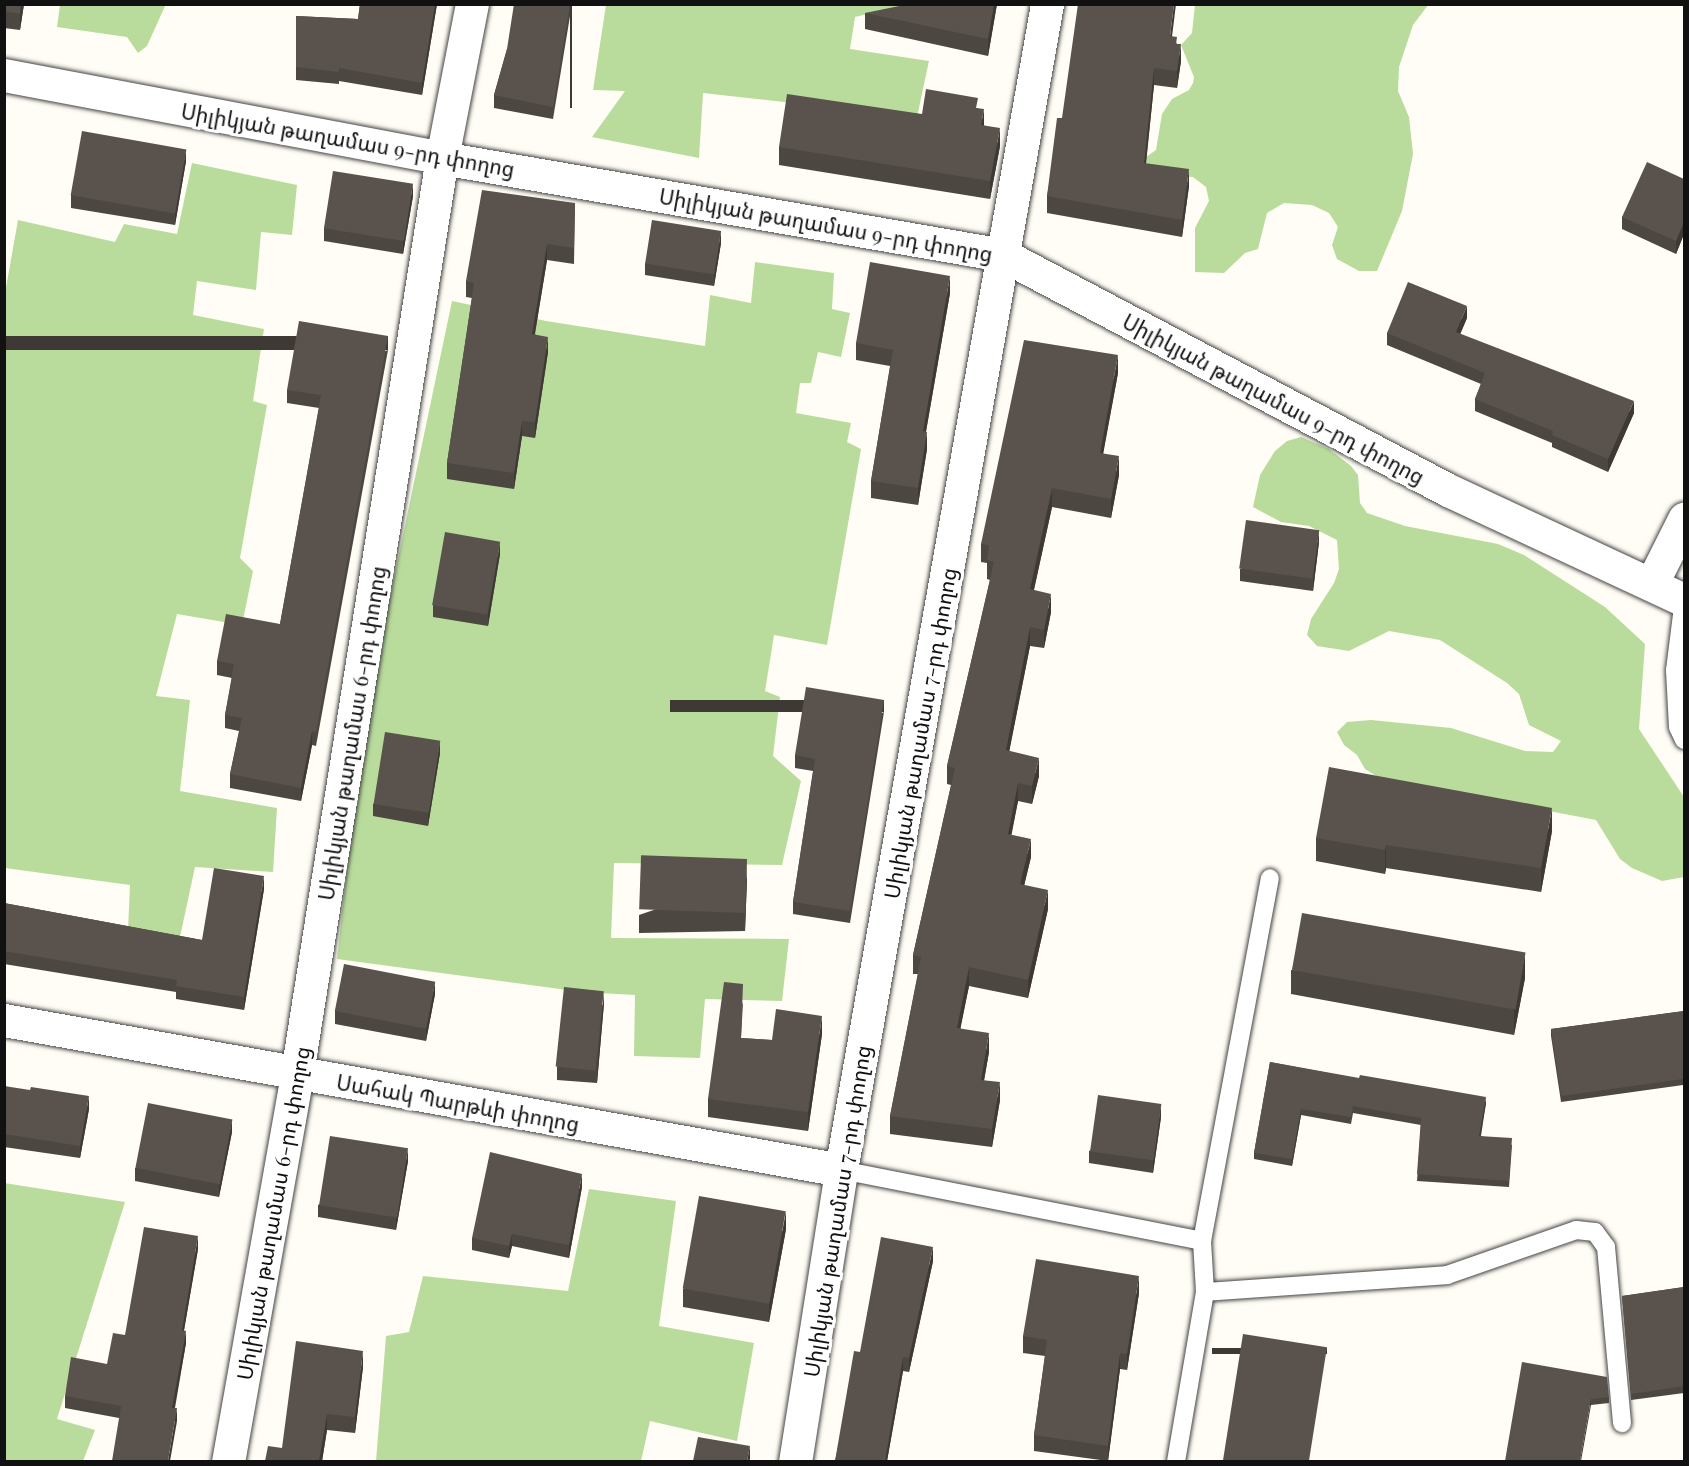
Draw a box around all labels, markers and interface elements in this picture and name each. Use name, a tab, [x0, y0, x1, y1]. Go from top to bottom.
street label: Սիլիկյան թաղամաս 9-րդ փողոց	[179, 97, 517, 181]
street label: Սիլիկյան թաղամաս 9-րդ փողոց	[657, 182, 995, 266]
street label: Սիլիկյան թաղամաս 9-րդ փողոց	[1119, 307, 1429, 489]
street label: Սիլիկյան թաղամաս 6-րդ փողոց	[312, 564, 390, 902]
street label: Սիլիկյան թաղամաս 7-րդ փողոց	[877, 565, 961, 901]
street label: Սիլիկյան թաղամաս 7-րդ փողոց	[797, 1043, 875, 1379]
street label: Սիլիկյան թաղամաս 6-րդ փողոց	[230, 1044, 314, 1382]
street label: Սահակ Պարթևի փողոց	[335, 1068, 581, 1136]

